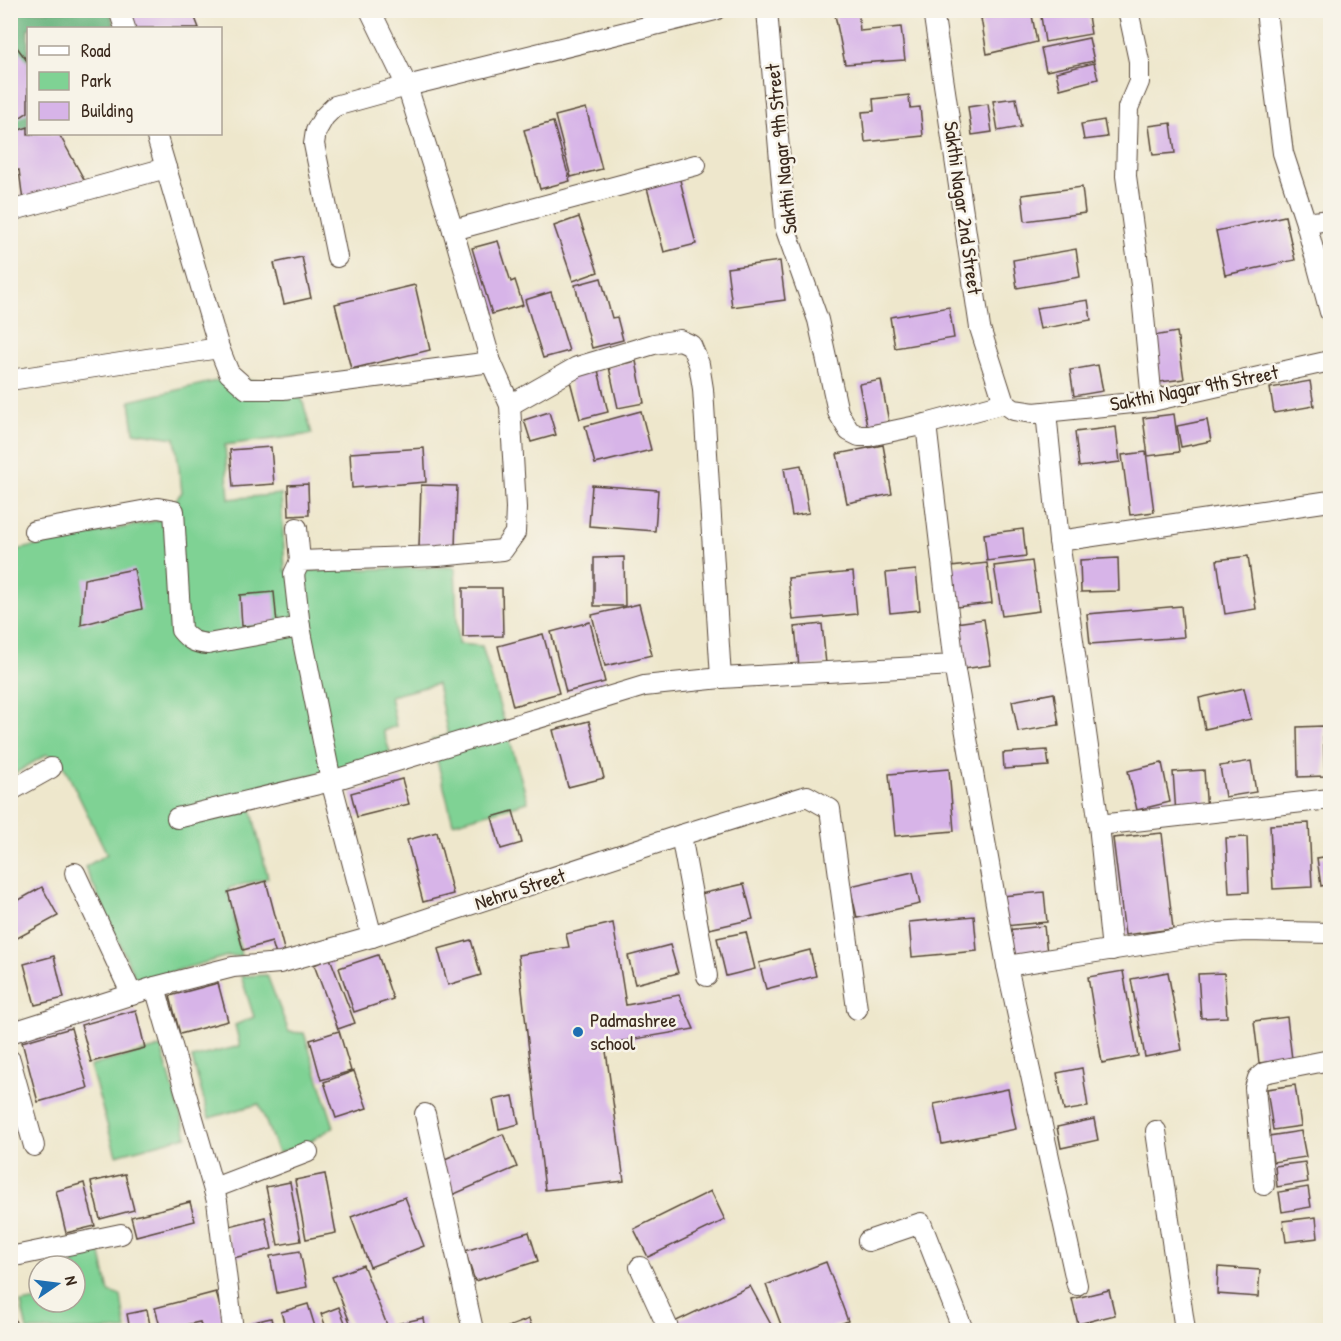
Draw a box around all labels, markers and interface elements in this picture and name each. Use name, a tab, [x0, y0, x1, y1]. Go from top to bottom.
legend	[27, 27, 222, 135]
text: Road	[81, 38, 111, 63]
street label: Sakthi Nagar 9th Street	[758, 62, 803, 235]
text: Park	[81, 68, 112, 93]
text: Building	[81, 98, 133, 123]
street label: Sakthi Nagar 2nd Street	[938, 120, 989, 297]
street label: Sakthi Nagar 9th Street	[1107, 358, 1281, 417]
street label: Nehru Street	[471, 861, 570, 916]
place label: Padmashree school	[590, 1006, 676, 1056]
marker: Padmashree school	[571, 1025, 585, 1039]
north arrow	[27, 1254, 87, 1314]
text: N	[60, 1274, 83, 1288]

